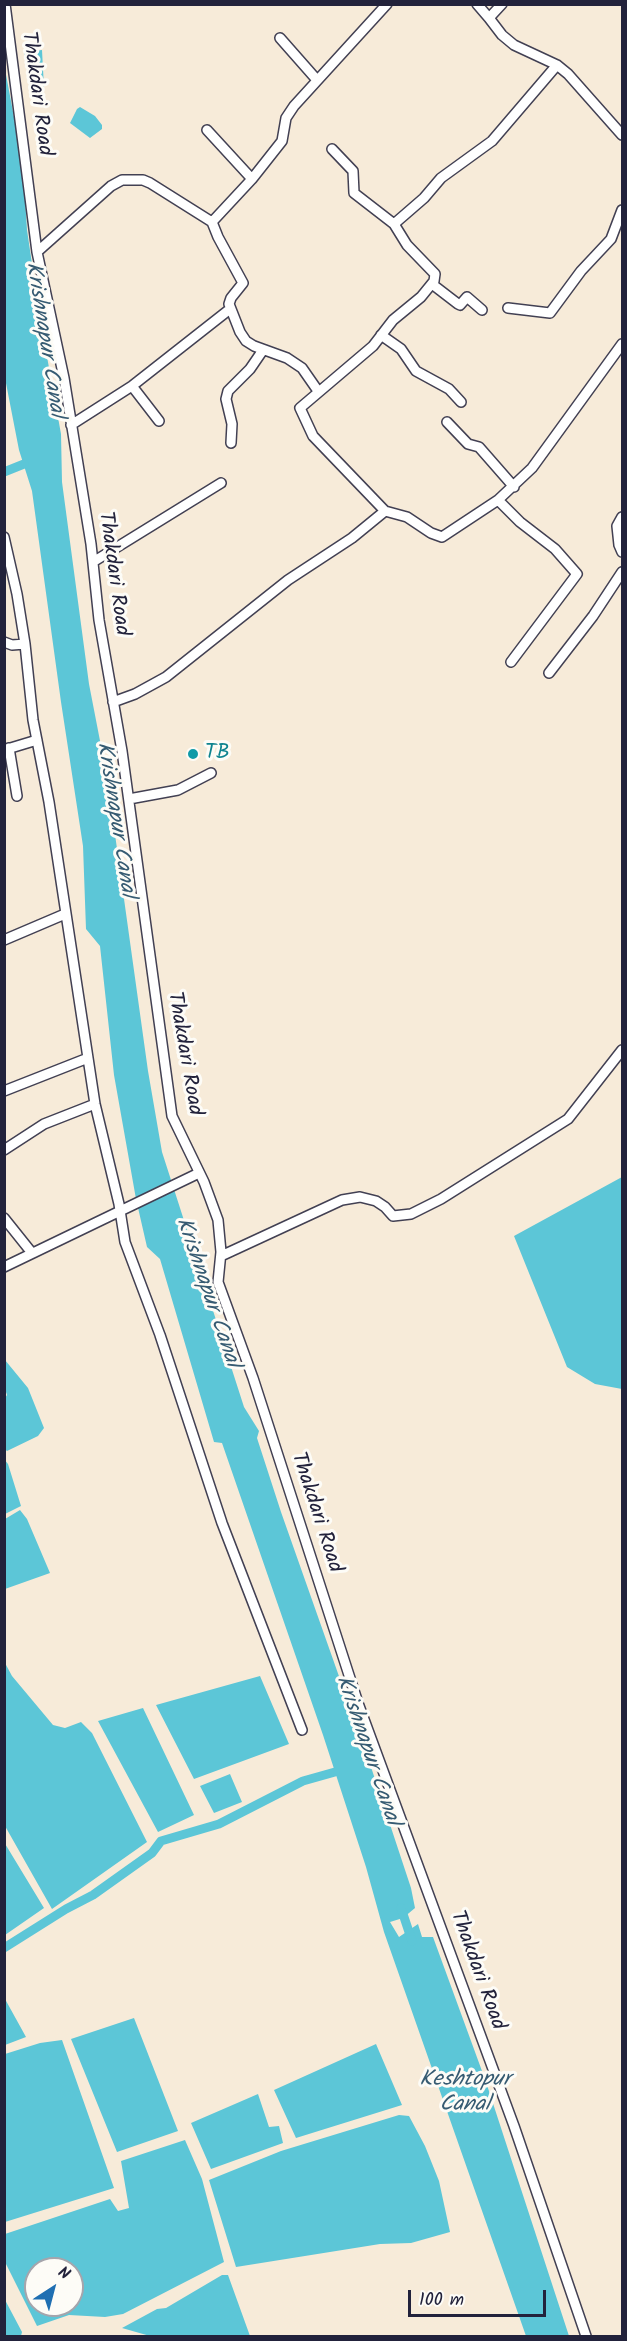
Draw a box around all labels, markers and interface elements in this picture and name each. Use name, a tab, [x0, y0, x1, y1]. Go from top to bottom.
street label: Thakdari Road	[14, 30, 56, 158]
water label: Krishnapur Canal	[18, 260, 68, 420]
street label: Thakdari Road	[91, 510, 133, 638]
water label: Krishnapur Canal	[89, 740, 139, 900]
place label: TB	[205, 741, 230, 767]
marker: TB	[186, 747, 200, 761]
street label: Thakdari Road	[160, 990, 206, 1118]
water label: Krishnapur Canal	[168, 1215, 244, 1371]
street label: Thakdari Road	[284, 1450, 346, 1576]
water label: Krishnapur Canal	[328, 1673, 404, 1829]
street label: Thakdari Road	[443, 1908, 509, 2034]
water label: Keshtopur Canal	[420, 2068, 510, 2120]
north arrow	[24, 2257, 84, 2317]
text: N	[52, 2261, 75, 2287]
scale bar	[411, 2278, 549, 2316]
text: 100 m	[419, 2286, 464, 2315]

